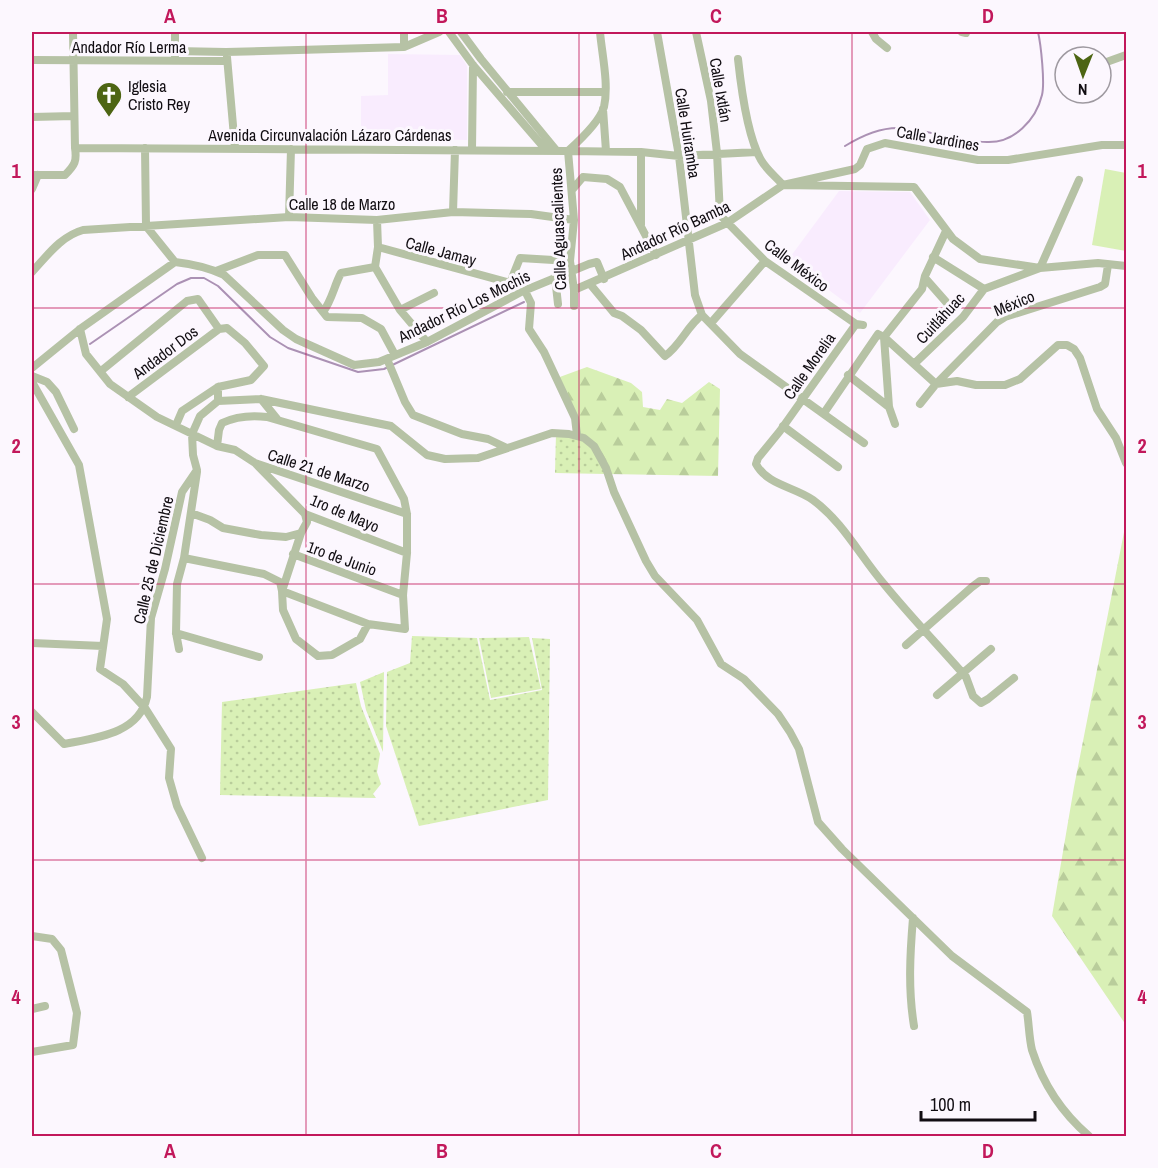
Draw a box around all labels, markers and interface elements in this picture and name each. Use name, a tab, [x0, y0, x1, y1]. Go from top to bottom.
text: A	[164, 2, 176, 29]
text: B	[436, 2, 448, 29]
text: C	[710, 2, 722, 29]
text: D	[982, 2, 994, 29]
street label: Andador Río Lerma	[71, 36, 187, 58]
north arrow	[1053, 45, 1113, 105]
street label: Calle Ixtlán	[705, 56, 737, 124]
place label: Iglesia Cristo Rey	[128, 75, 190, 115]
text: N	[1078, 79, 1088, 101]
church icon: Iglesia Cristo Rey	[94, 80, 124, 118]
street label: Calle Huiramba	[670, 86, 706, 180]
street label: Calle Jardines	[895, 120, 981, 156]
street label: Avenida Circunvalación Lázaro Cárdenas	[207, 124, 452, 146]
text: 1	[11, 157, 21, 184]
text: 1	[1137, 157, 1147, 184]
street label: Calle Aguascalientes	[545, 167, 571, 291]
street label: Calle 18 de Marzo	[289, 193, 395, 215]
street label: Andador Río Bamba	[616, 195, 734, 266]
street label: Calle Jamay	[403, 231, 479, 271]
street label: Calle México	[760, 233, 834, 297]
street label: Andador Río Los Mochis	[393, 264, 534, 348]
street label: México	[990, 285, 1038, 321]
street label: Cuitláhuac	[911, 287, 970, 348]
street label: Andador Dos	[127, 320, 202, 384]
street label: Calle Morelia	[778, 327, 841, 404]
text: 2	[11, 432, 21, 459]
text: 2	[1137, 432, 1147, 459]
street label: Calle 21 de Marzo	[265, 443, 373, 497]
street label: 1ro de Mayo	[307, 489, 383, 537]
street label: Calle 25 de Diciembre	[128, 494, 178, 626]
street label: 1ro de Junio	[304, 535, 380, 581]
text: 3	[11, 708, 21, 735]
text: 3	[1137, 708, 1147, 735]
text: 4	[11, 983, 21, 1010]
text: 4	[1137, 983, 1147, 1010]
scale bar	[921, 1084, 1035, 1122]
text: 100 m	[930, 1092, 971, 1117]
text: A	[164, 1137, 176, 1164]
text: B	[436, 1137, 448, 1164]
text: C	[710, 1137, 722, 1164]
text: D	[982, 1137, 994, 1164]

